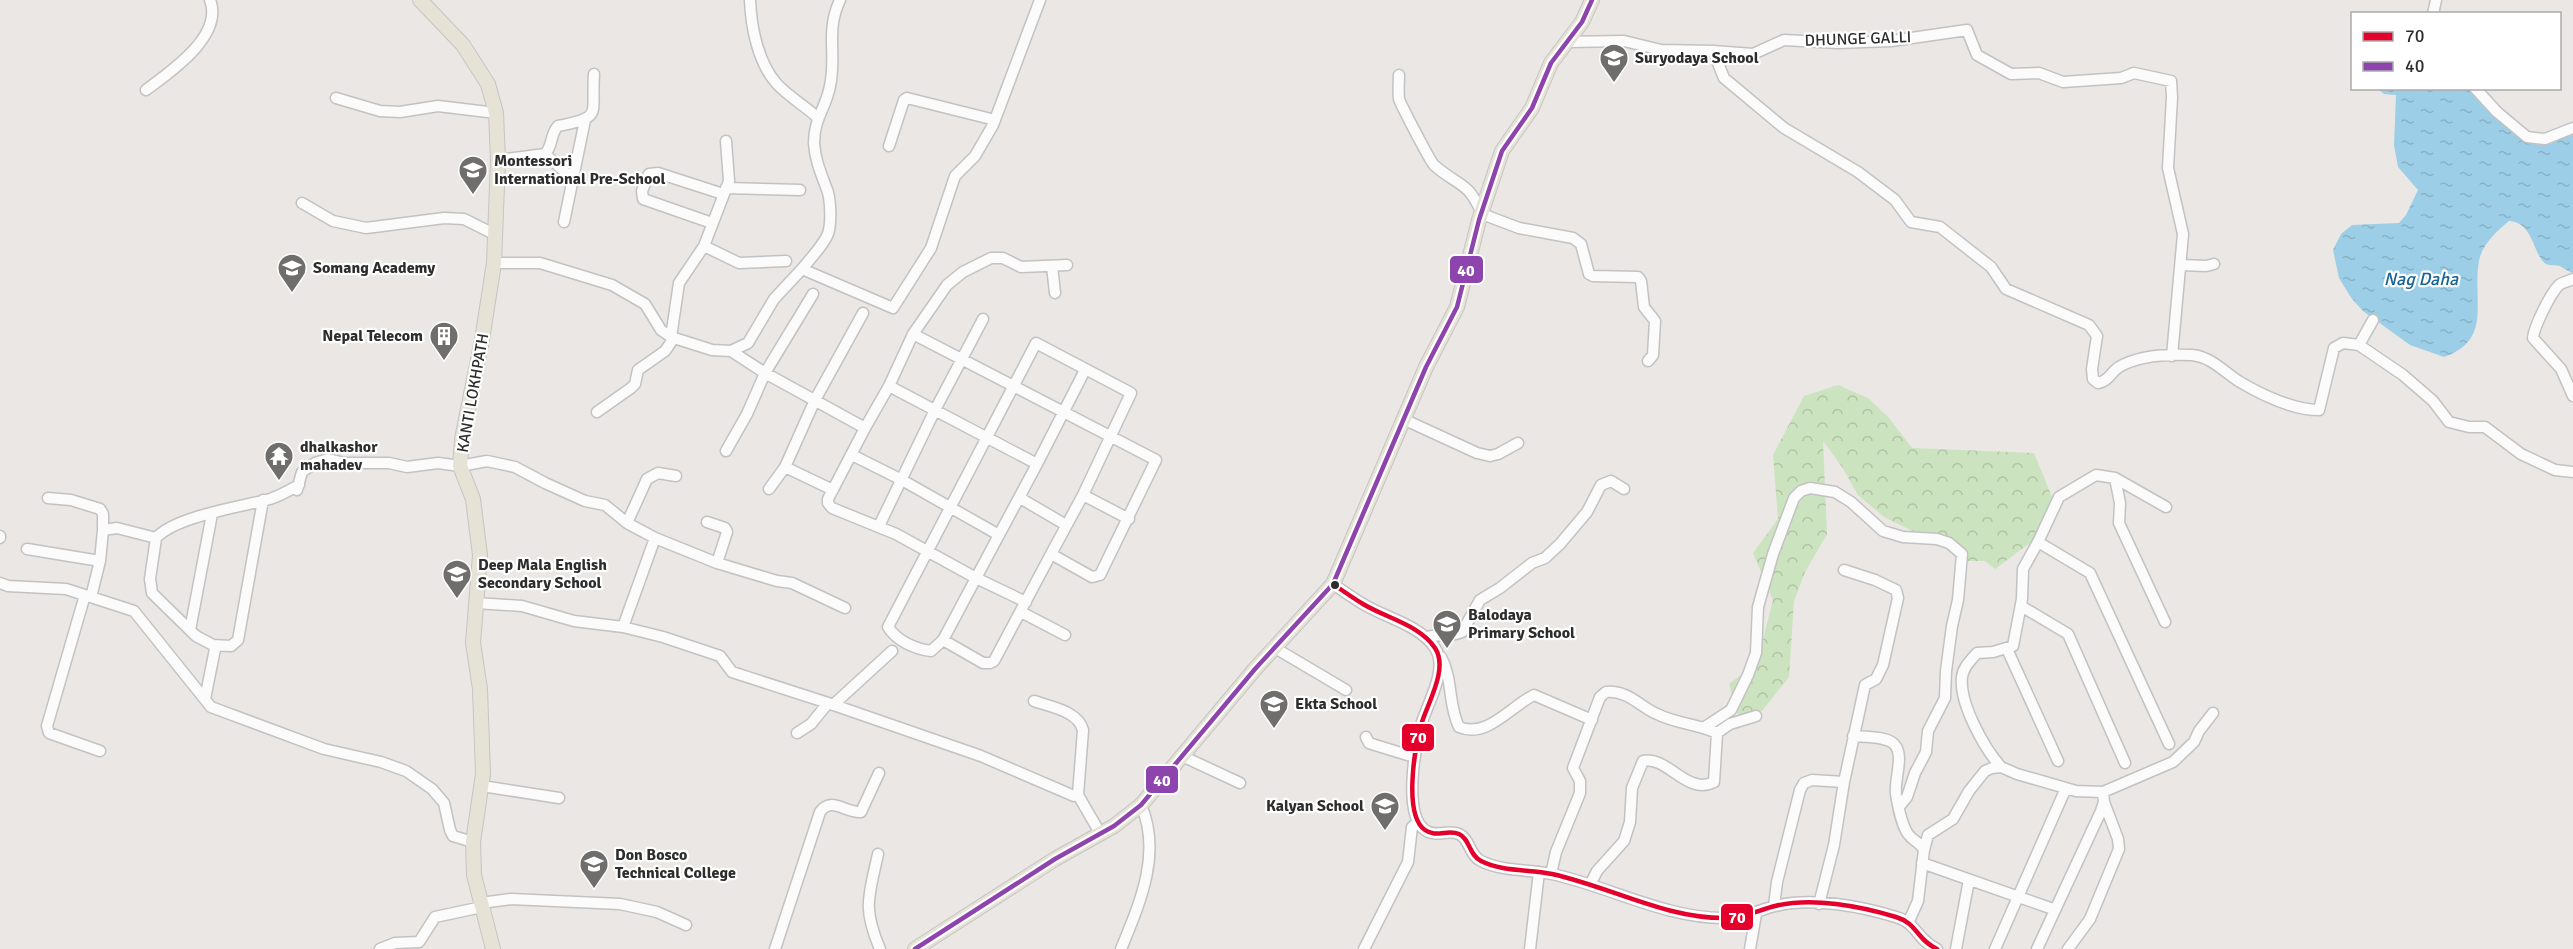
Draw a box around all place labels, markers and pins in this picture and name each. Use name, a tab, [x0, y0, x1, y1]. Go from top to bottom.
school or university icon: Suryodaya School	[1598, 42, 1630, 84]
place label: Suryodaya School	[1635, 48, 1759, 68]
place label: Montessori International Pre-School	[494, 151, 666, 189]
school or university icon: Montessori International Pre-School	[457, 154, 489, 196]
school or university icon: Somang Academy	[276, 252, 308, 294]
place label: Somang Academy	[313, 258, 435, 278]
building icon: Nepal Telecom	[428, 320, 460, 362]
place label: Nepal Telecom	[322, 326, 423, 346]
place label: dhalkashor mahadev	[300, 437, 378, 475]
temple icon: dhalkashor mahadev	[263, 440, 295, 482]
place label: Deep Mala English Secondary School	[478, 555, 607, 593]
school or university icon: Deep Mala English Secondary School	[441, 558, 473, 600]
unlabelled marker	[1329, 579, 1341, 591]
place label: Balodaya Primary School	[1468, 605, 1575, 643]
school or university icon: Balodaya Primary School	[1431, 608, 1463, 650]
school or university icon: Ekta School	[1258, 688, 1290, 730]
place label: Ekta School	[1295, 694, 1377, 714]
school or university icon: Kalyan School	[1369, 790, 1401, 832]
place label: Kalyan School	[1266, 796, 1364, 816]
place label: Don Bosco Technical College	[615, 845, 736, 883]
school or university icon: Don Bosco Technical College	[578, 848, 610, 890]

